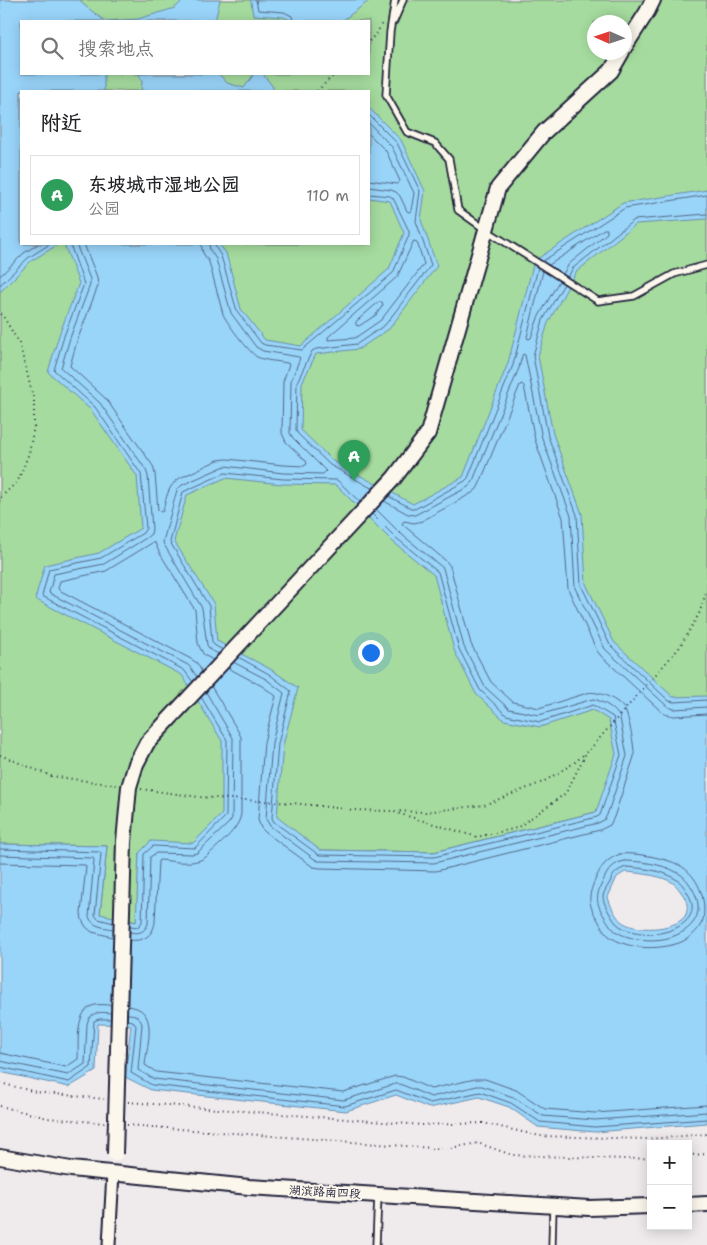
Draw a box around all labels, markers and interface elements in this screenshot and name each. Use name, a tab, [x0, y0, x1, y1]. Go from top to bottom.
north arrow	[587, 15, 632, 60]
search box	[20, 20, 370, 75]
icon: search	[38, 34, 66, 62]
text: 搜索地点	[78, 36, 154, 61]
text: 附近	[40, 109, 82, 137]
text: 东坡城市湿地公园	[88, 172, 240, 197]
text: A	[51, 185, 63, 206]
text: 110 m	[306, 185, 349, 206]
text: 公园	[88, 198, 120, 219]
pin: A	[338, 440, 370, 481]
your location	[358, 640, 384, 666]
map controls	[647, 1140, 692, 1230]
button: +	[647, 1140, 692, 1185]
street label: 湖滨路南四段	[289, 1182, 361, 1202]
button: −	[647, 1185, 692, 1230]

